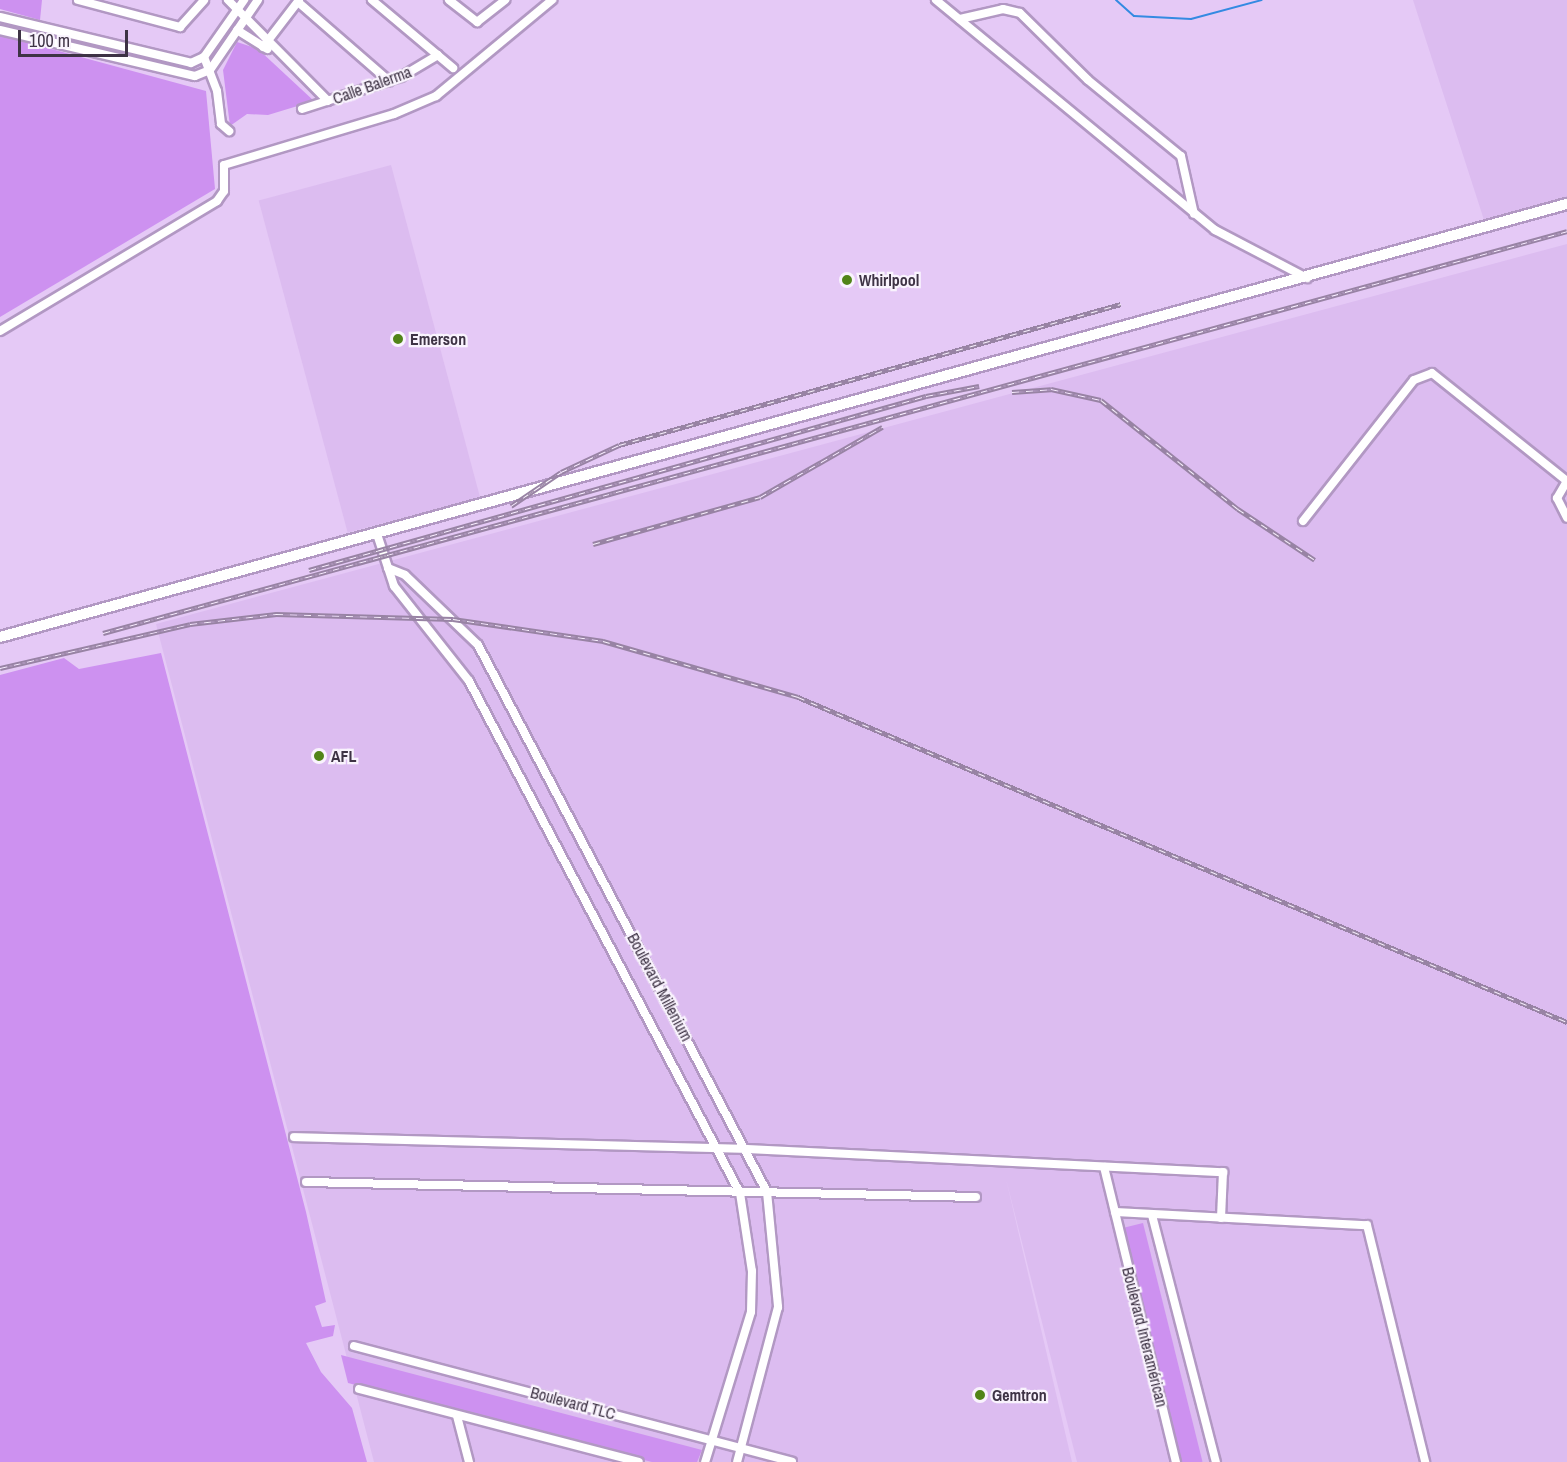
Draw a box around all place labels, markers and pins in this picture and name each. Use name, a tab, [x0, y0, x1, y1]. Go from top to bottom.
place label: Whirlpool	[859, 270, 919, 290]
marker: Whirlpool	[840, 273, 854, 287]
place label: Emerson	[410, 329, 466, 349]
marker: Emerson	[391, 332, 405, 346]
place label: AFL	[331, 746, 357, 766]
marker: AFL	[312, 749, 326, 763]
place label: Gemtron	[992, 1385, 1047, 1405]
marker: Gemtron	[973, 1388, 987, 1402]

